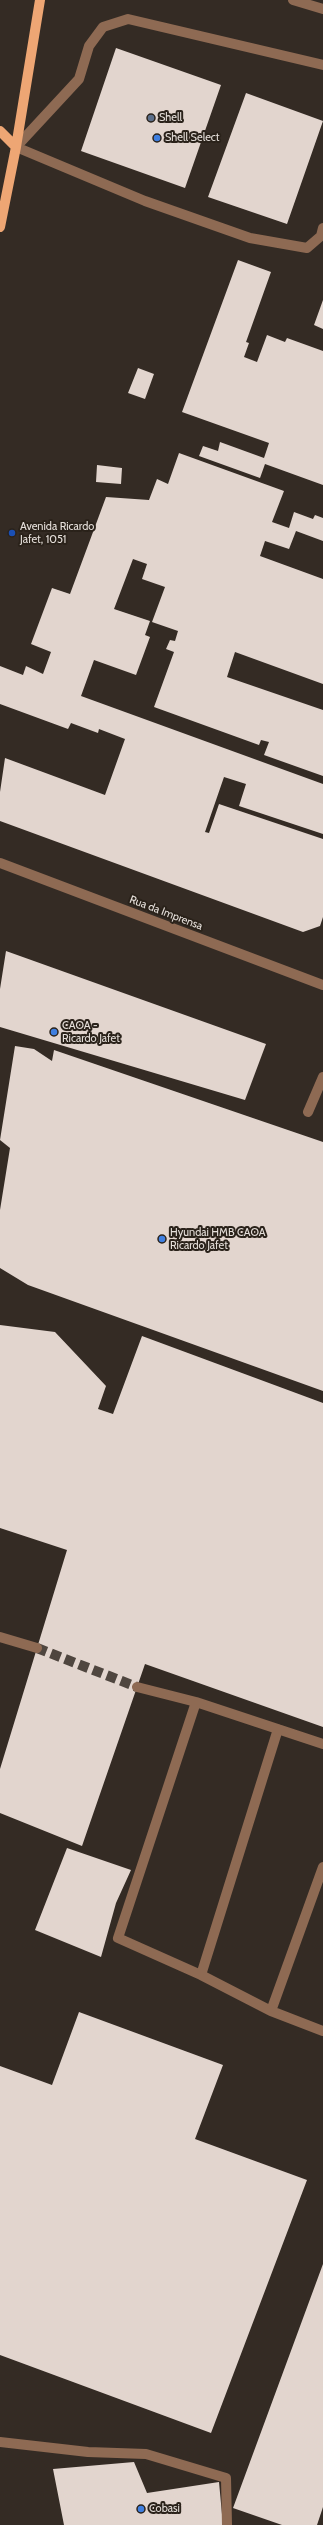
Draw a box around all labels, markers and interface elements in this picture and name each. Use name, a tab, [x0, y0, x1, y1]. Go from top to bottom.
place label: Shell	[159, 111, 182, 125]
marker: Shell	[146, 113, 156, 123]
place label: Shell Select	[165, 131, 220, 145]
marker: Shell Select	[152, 133, 162, 143]
place label: Avenida Ricardo Jafet, 1051	[20, 520, 94, 546]
marker: Avenida Ricardo Jafet, 1051	[7, 528, 17, 538]
street label: Rua da Imprensa	[128, 893, 204, 933]
place label: CAOA - Ricardo Jafet	[62, 1019, 120, 1045]
marker: CAOA - Ricardo Jafet	[49, 1027, 59, 1037]
place label: Hyundai HMB CAOA Ricardo Jafet	[170, 1226, 266, 1252]
marker: Hyundai HMB CAOA Ricardo Jafet	[157, 1234, 167, 1244]
place label: Cobasi	[149, 2502, 180, 2516]
marker: Cobasi	[136, 2504, 146, 2514]

